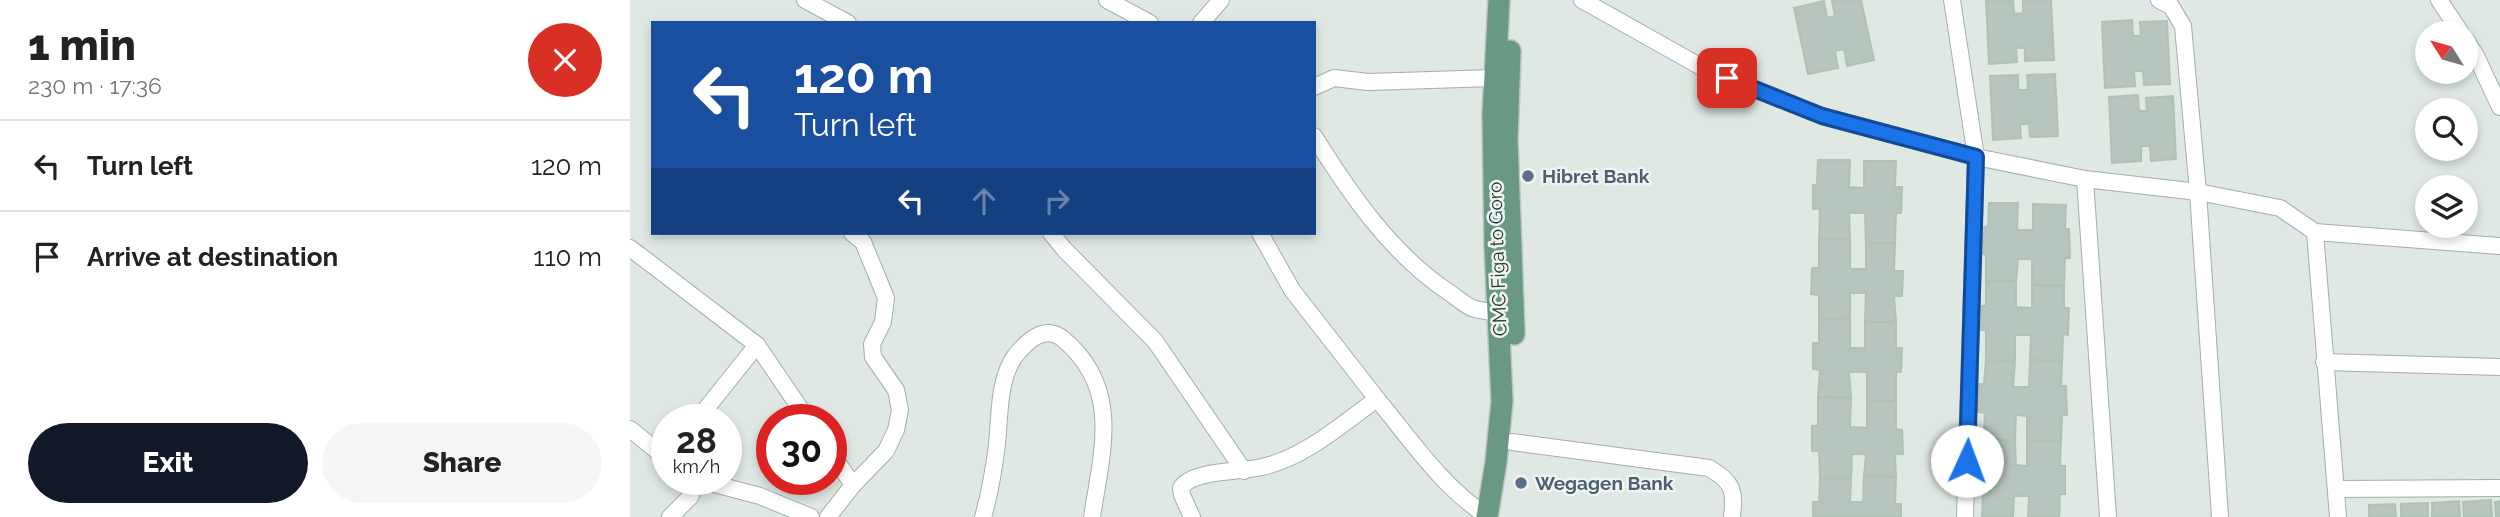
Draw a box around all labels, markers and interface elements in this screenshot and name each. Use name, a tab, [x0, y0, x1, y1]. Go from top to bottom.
text: 1 min	[28, 21, 136, 70]
north arrow	[2415, 21, 2478, 84]
map controls	[2415, 21, 2478, 238]
button: close	[528, 23, 602, 97]
text: 120 m	[794, 47, 933, 104]
pin	[1697, 48, 1757, 108]
icon: left	[679, 49, 770, 140]
icon: arrive	[1708, 59, 1746, 97]
text: 230 m · 17:36	[28, 72, 162, 99]
button: search	[2415, 98, 2478, 161]
text: Turn left	[794, 106, 916, 143]
icon: left	[28, 147, 66, 185]
text: Turn left	[87, 151, 193, 181]
text: 120 m	[531, 151, 602, 181]
place label: Hibret Bank	[1542, 165, 1650, 187]
marker: Hibret Bank	[1520, 168, 1536, 184]
button: layers	[2415, 175, 2478, 238]
street label: CMC Figa to Goro	[1483, 181, 1511, 337]
icon: left	[892, 182, 930, 220]
icon: ahead	[965, 182, 1003, 220]
icon: right	[1038, 182, 1076, 220]
icon: arrive	[28, 238, 66, 276]
text: Arrive at destination	[87, 242, 338, 272]
text: 110 m	[533, 242, 602, 272]
speed limit sign: 30	[756, 404, 847, 495]
text: 28	[676, 420, 717, 461]
button: Exit	[28, 423, 308, 503]
button: Share	[322, 423, 602, 503]
position arrow	[1930, 424, 2004, 498]
text: km/h	[673, 456, 720, 477]
place label: Wegagen Bank	[1535, 472, 1674, 494]
marker: Wegagen Bank	[1513, 475, 1529, 491]

